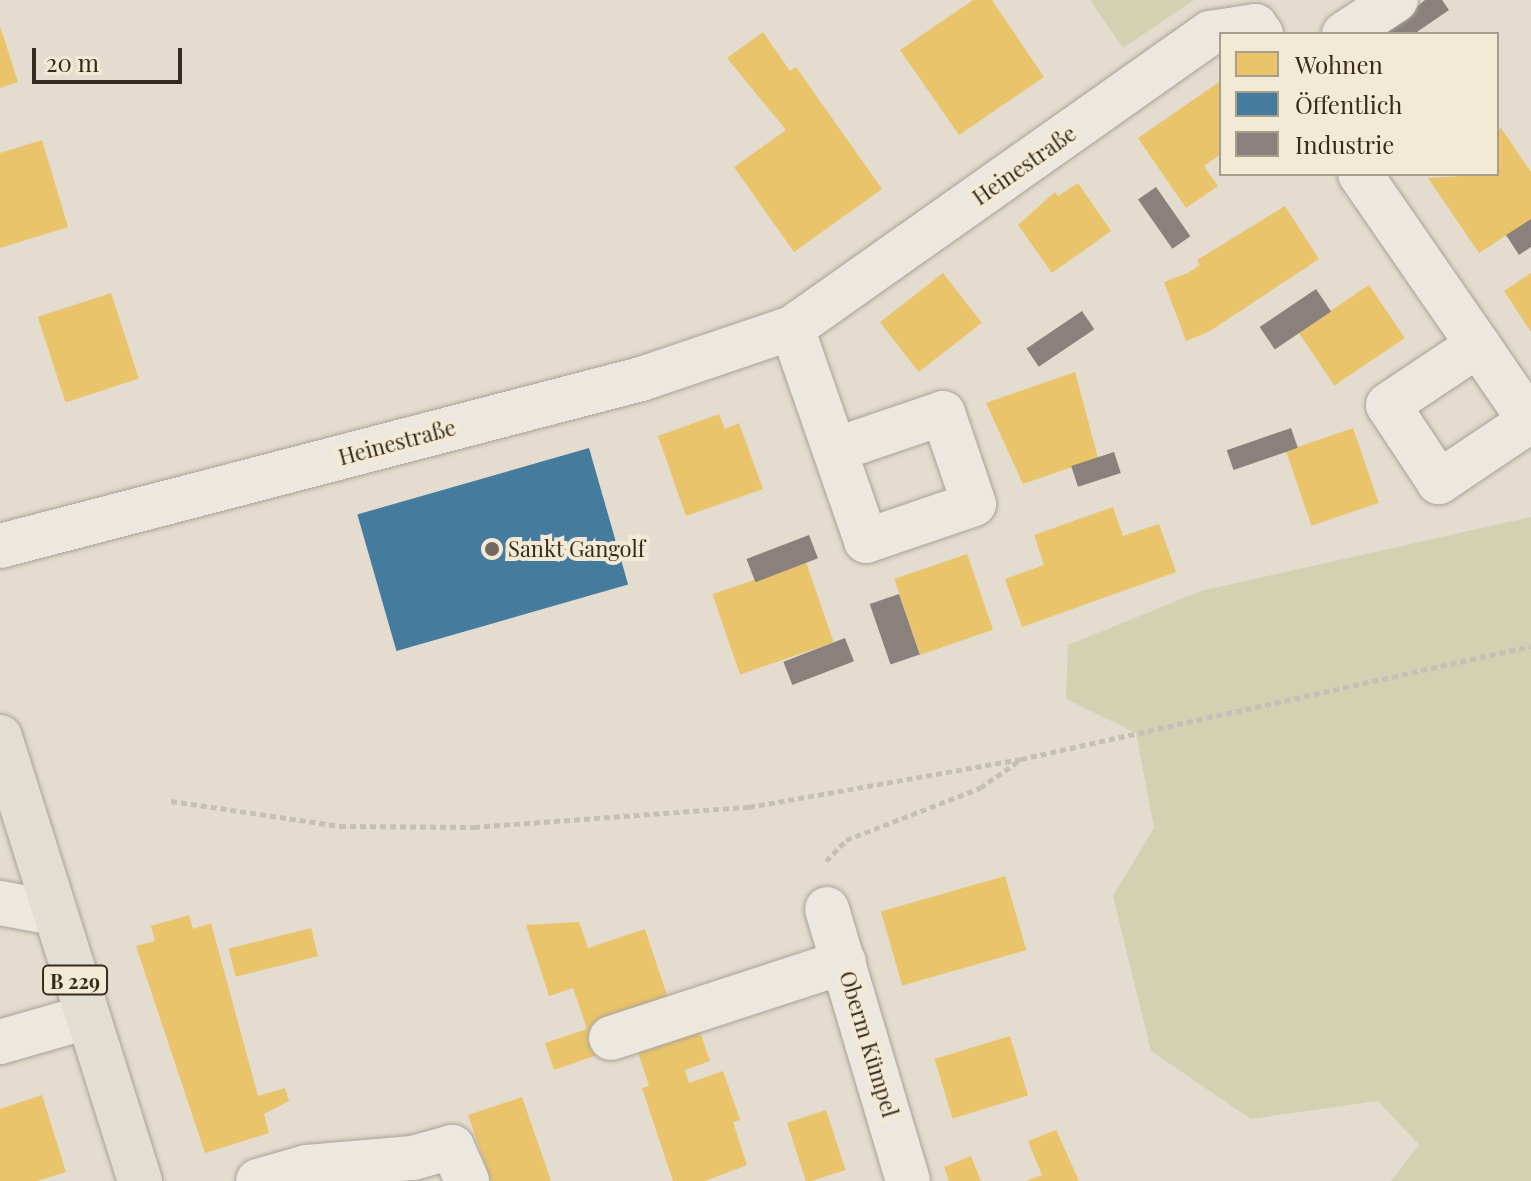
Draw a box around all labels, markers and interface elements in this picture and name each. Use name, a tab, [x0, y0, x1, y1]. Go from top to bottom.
scale bar	[36, 32, 186, 82]
legend	[1219, 32, 1499, 176]
text: 20 m	[46, 46, 99, 78]
text: Wohnen	[1295, 48, 1383, 80]
text: Öffentlich	[1295, 88, 1402, 120]
street label: Heinestraße	[967, 120, 1081, 210]
text: Industrie	[1295, 128, 1394, 160]
street label: Heinestraße	[335, 414, 459, 470]
place label: Sankt Gangolf	[508, 536, 645, 562]
marker: Sankt Gangolf	[483, 540, 501, 558]
road number: B 229	[41, 964, 109, 996]
street label: Oberm Kümpel	[834, 968, 904, 1120]

